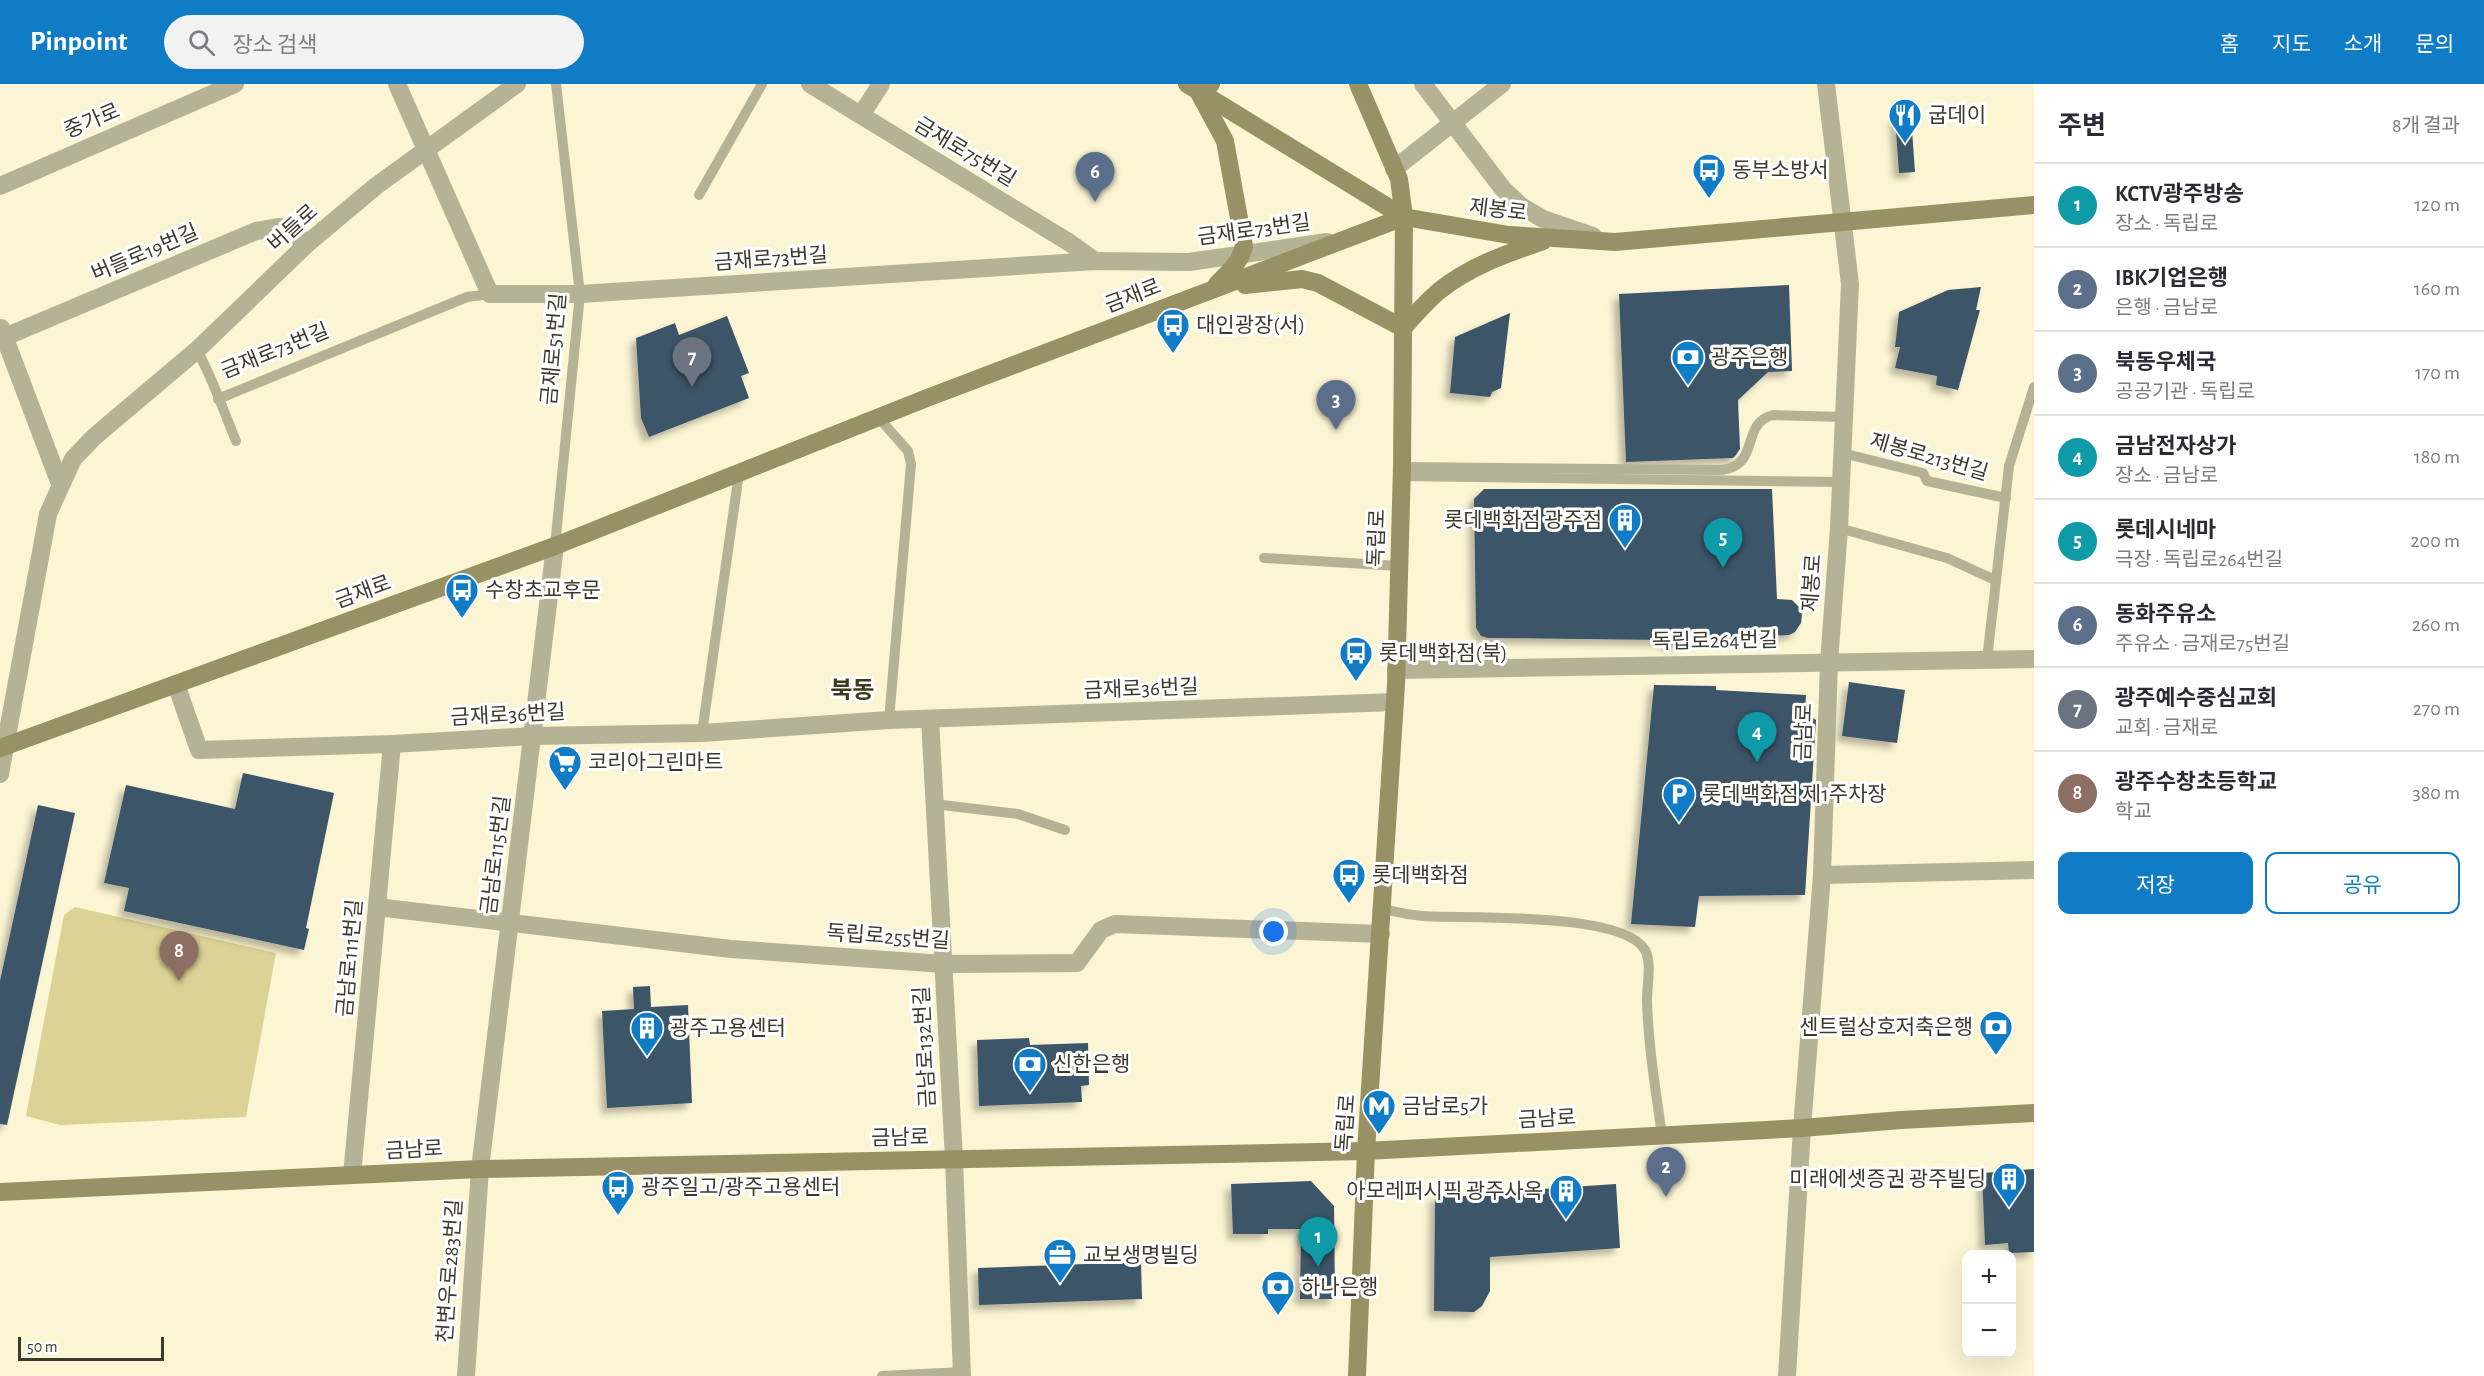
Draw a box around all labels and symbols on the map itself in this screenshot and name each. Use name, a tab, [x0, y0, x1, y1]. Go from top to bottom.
restaurant icon: 굽데이	[1887, 97, 1923, 144]
street label: 중가로	[61, 99, 123, 142]
place label: 굽데이	[1928, 104, 1986, 126]
street label: 금재로75번길	[911, 113, 1020, 190]
pin: 6	[1076, 152, 1114, 202]
bus stop icon: 동부소방서	[1691, 152, 1727, 199]
place label: 동부소방서	[1732, 159, 1829, 181]
street label: 제봉로	[1468, 196, 1528, 224]
street label: 버들로	[264, 200, 322, 255]
street label: 금재로73번길	[1196, 211, 1312, 248]
street label: 버들로19번길	[88, 220, 201, 285]
street label: 금재로73번길	[713, 244, 829, 273]
street label: 금재로	[1102, 275, 1164, 316]
street label: 금재로51번길	[538, 292, 569, 406]
bus stop icon: 대인광장(서)	[1155, 307, 1191, 354]
place label: 대인광장(서)	[1196, 314, 1305, 336]
street label: 금재로73번길	[218, 319, 332, 382]
pin: 7	[672, 338, 712, 387]
bank icon: 광주은행	[1670, 339, 1706, 386]
place label: 광주은행	[1711, 346, 1788, 368]
pin: 3	[1316, 380, 1356, 430]
street label: 제봉로213번길	[1867, 429, 1991, 484]
building icon: 롯데백화점 광주점	[1607, 502, 1643, 549]
street label: 독립로	[1364, 509, 1389, 567]
place label: 롯데백화점 광주점	[1444, 509, 1602, 531]
pin: 5	[1704, 518, 1742, 568]
street label: 제봉로	[1800, 553, 1824, 613]
street label: 금재로	[332, 571, 394, 612]
bus stop icon: 수창초교후문	[444, 572, 480, 619]
place label: 수창초교후문	[485, 579, 601, 601]
street label: 독립로264번길	[1652, 628, 1778, 653]
bus stop icon: 롯데백화점(북)	[1338, 635, 1374, 682]
place label: 롯데백화점(북)	[1379, 642, 1507, 664]
street label: 금재로36번길	[1083, 675, 1199, 702]
district label: 북동	[830, 678, 874, 703]
street label: 금재로36번길	[450, 701, 566, 728]
street label: 금남로	[1791, 703, 1816, 761]
pin: 4	[1738, 712, 1776, 762]
supermarket icon: 코리아그린마트	[547, 744, 583, 791]
place label: 코리아그린마트	[588, 751, 723, 773]
parking icon: 롯데백화점 제1주차장	[1661, 776, 1697, 823]
place label: 롯데백화점 제1주차장	[1702, 783, 1887, 805]
street label: 금남로115번길	[477, 794, 514, 916]
bus stop icon: 롯데백화점	[1331, 857, 1367, 904]
place label: 롯데백화점	[1372, 864, 1469, 886]
street label: 금남로111번길	[333, 898, 366, 1018]
your location	[1259, 917, 1288, 946]
street label: 독립로255번길	[826, 921, 951, 952]
pin: 8	[160, 932, 198, 981]
street label: 금남로132번길	[910, 986, 939, 1109]
bank icon: 센트럴상호저축은행	[1978, 1009, 2014, 1056]
building icon: 광주고용센터	[629, 1010, 665, 1057]
place label: 센트럴상호저축은행	[1799, 1016, 1973, 1038]
place label: 광주고용센터	[670, 1017, 786, 1039]
bank icon: 신한은행	[1012, 1046, 1048, 1093]
place label: 신한은행	[1053, 1053, 1130, 1075]
metro station icon: 금남로5가	[1361, 1088, 1397, 1135]
street label: 독립로	[1333, 1093, 1358, 1153]
place label: 금남로5가	[1402, 1095, 1488, 1117]
street label: 금남로	[1517, 1106, 1576, 1131]
street label: 금남로	[871, 1126, 929, 1149]
street label: 금남로	[384, 1137, 443, 1162]
pin: 2	[1646, 1148, 1686, 1197]
building icon: 미래에셋증권 광주빌딩	[1991, 1161, 2027, 1208]
place label: 미래에셋증권 광주빌딩	[1789, 1168, 1986, 1190]
bus stop icon: 광주일고/광주고용센터	[600, 1169, 636, 1216]
building icon: 아모레퍼시픽 광주사옥	[1548, 1173, 1584, 1220]
place label: 광주일고/광주고용센터	[641, 1176, 840, 1198]
place label: 아모레퍼시픽 광주사옥	[1346, 1180, 1543, 1202]
street label: 천변우로283번길	[434, 1198, 466, 1344]
pin: 1	[1298, 1218, 1338, 1267]
office icon: 교보생명빌딩	[1042, 1237, 1078, 1284]
place label: 교보생명빌딩	[1083, 1244, 1199, 1266]
bank icon: 하나은행	[1260, 1269, 1296, 1316]
place label: 하나은행	[1301, 1276, 1378, 1298]
scale bar	[18, 1334, 164, 1362]

